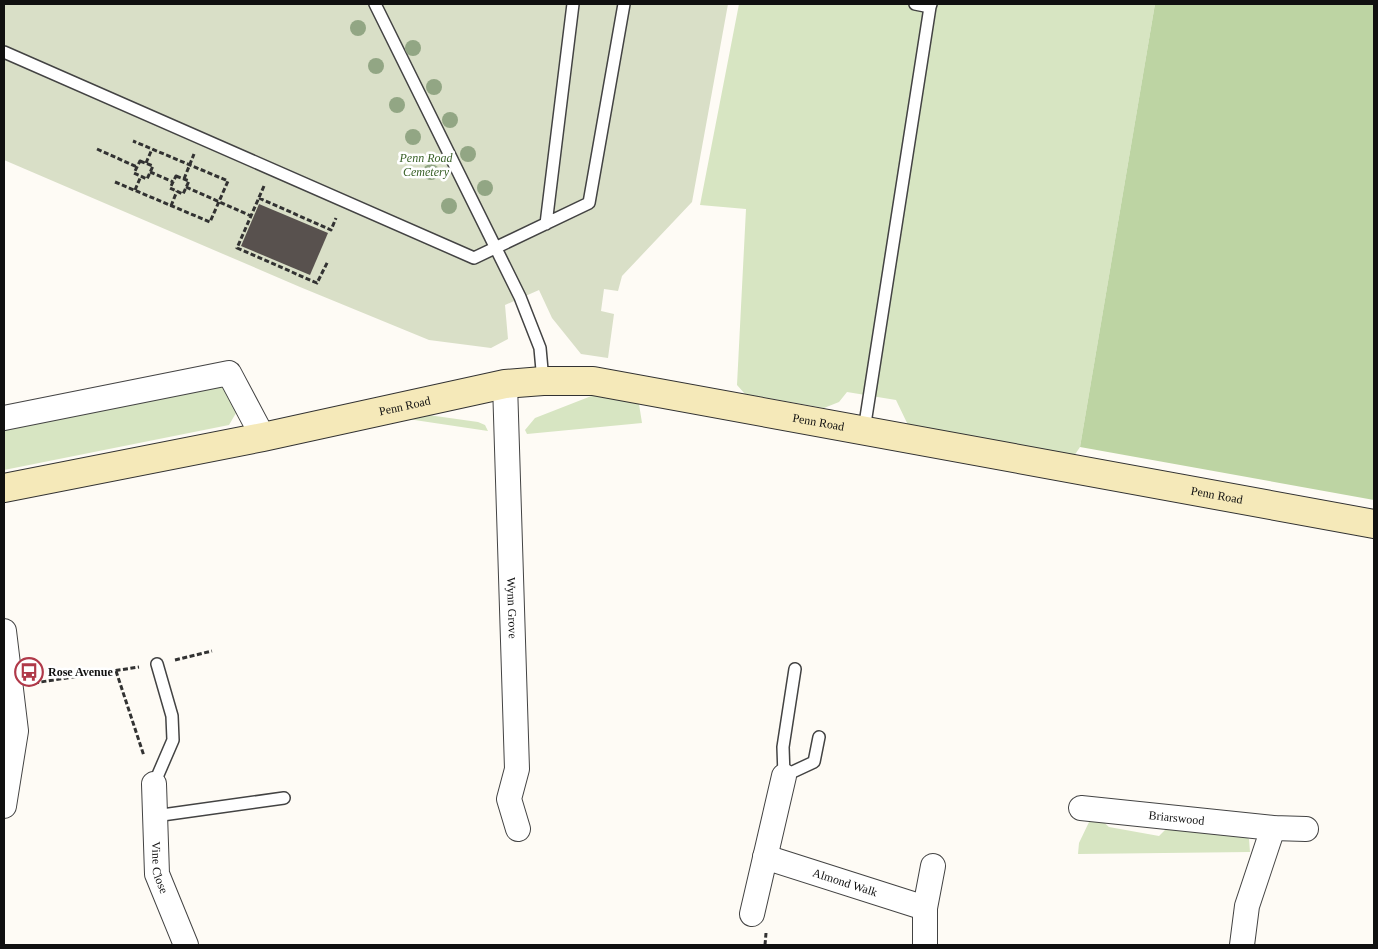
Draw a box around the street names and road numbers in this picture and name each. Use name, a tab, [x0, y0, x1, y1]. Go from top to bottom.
street label: Penn Road	[378, 394, 432, 418]
street label: Penn Road	[791, 411, 845, 434]
street label: Penn Road	[1190, 484, 1244, 507]
street label: Wynn Grove	[504, 577, 520, 639]
street label: Briarswood	[1148, 808, 1205, 828]
street label: Vine Close	[149, 841, 171, 896]
street label: Almond Walk	[811, 866, 879, 899]

